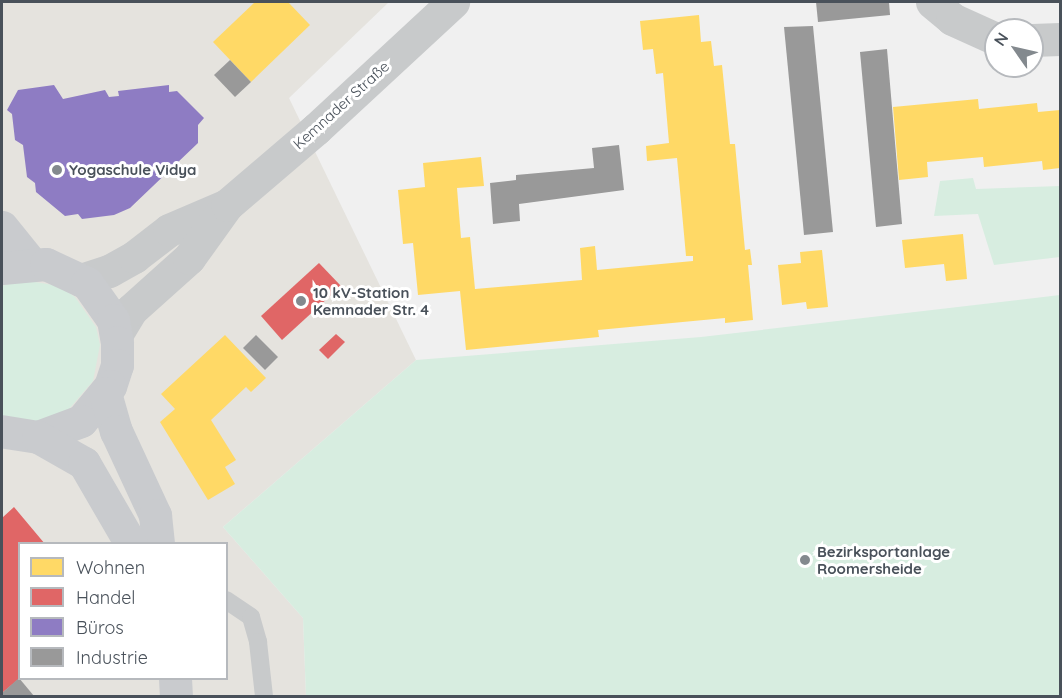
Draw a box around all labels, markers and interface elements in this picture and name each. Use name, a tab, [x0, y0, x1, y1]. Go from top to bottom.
north arrow	[984, 18, 1044, 78]
text: N	[989, 29, 1012, 50]
street label: Kemnader Straße	[289, 57, 393, 153]
place label: Yogaschule Vidya	[69, 161, 197, 179]
marker: Yogaschule Vidya	[50, 163, 64, 177]
place label: 10 kV-Station Kemnader Str. 4	[313, 283, 429, 318]
marker: 10 kV-Station Kemnader Str. 4	[294, 294, 308, 308]
legend	[18, 542, 228, 680]
place label: Bezirksportanlage Roomersheide	[817, 542, 950, 577]
marker: Bezirksportanlage Roomersheide	[798, 553, 812, 567]
text: Wohnen	[76, 556, 145, 579]
text: Handel	[76, 586, 136, 609]
text: Büros	[76, 616, 124, 639]
text: Industrie	[76, 646, 148, 669]

